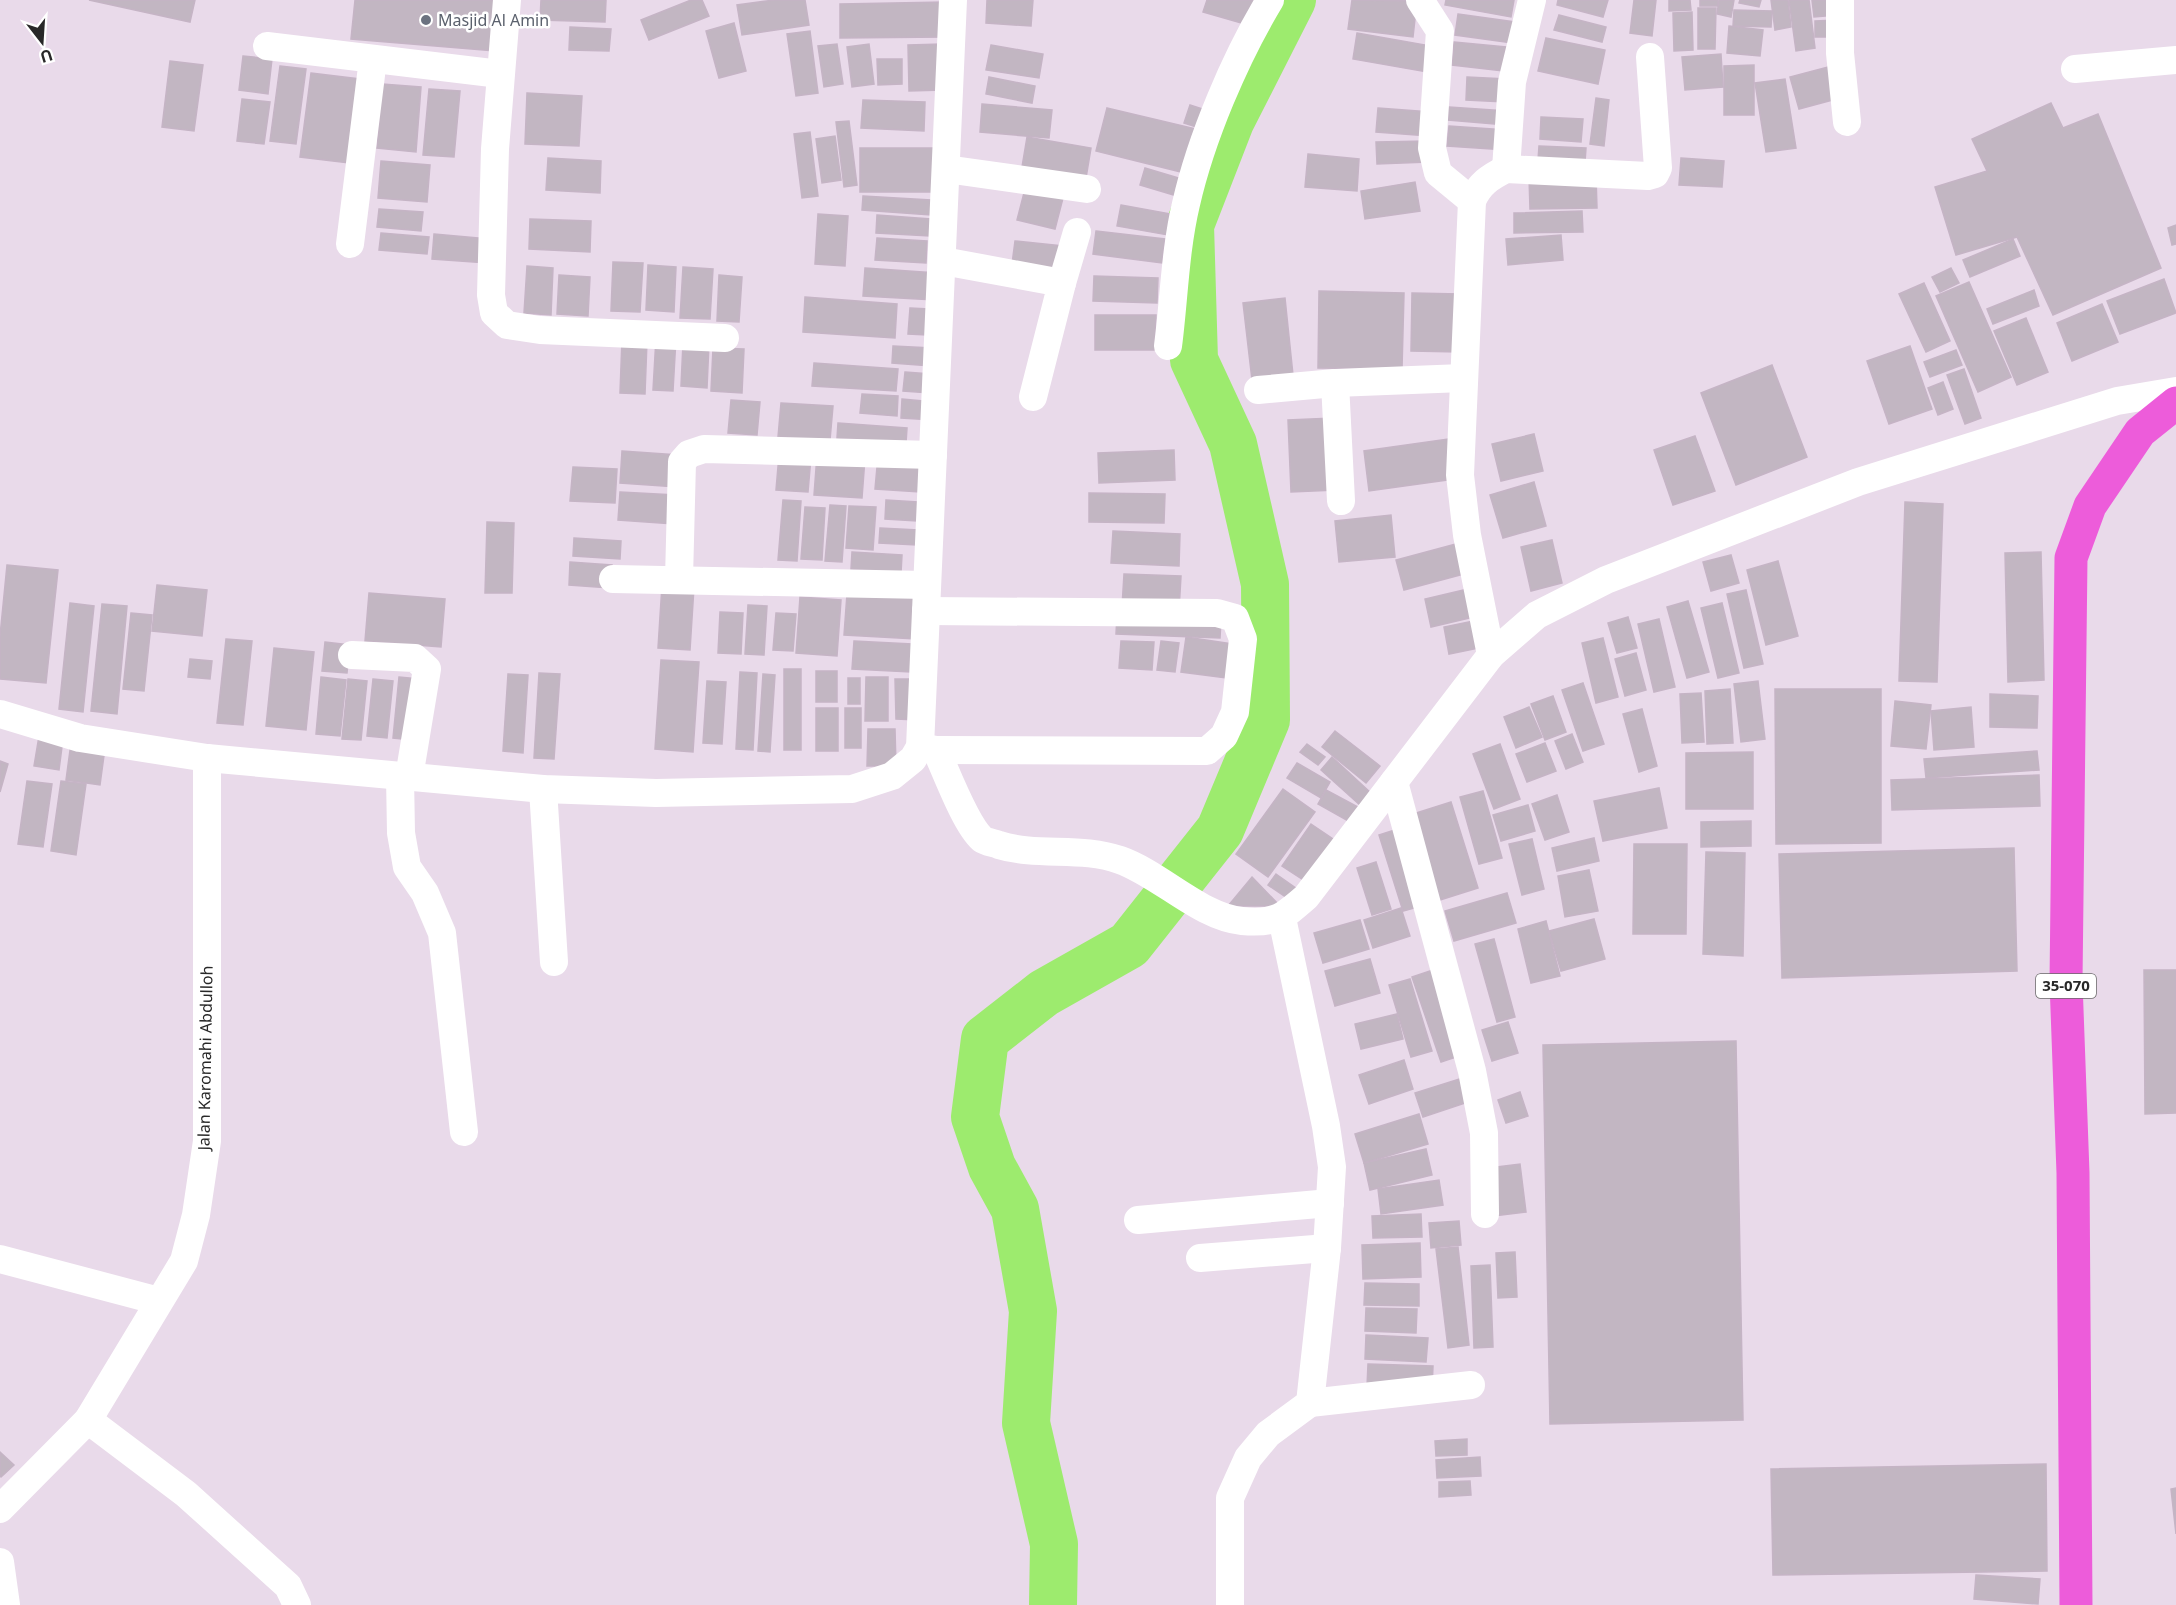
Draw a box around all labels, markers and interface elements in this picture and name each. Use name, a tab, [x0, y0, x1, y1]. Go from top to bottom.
place label: Masjid Al Amin	[438, 9, 549, 31]
north arrow	[12, 12, 72, 72]
marker: Masjid Al Amin	[419, 13, 433, 27]
text: U	[37, 44, 55, 69]
street label: Jalan Karomahi Abdulloh	[192, 965, 218, 1153]
road number: 35-070	[2036, 974, 2096, 998]

